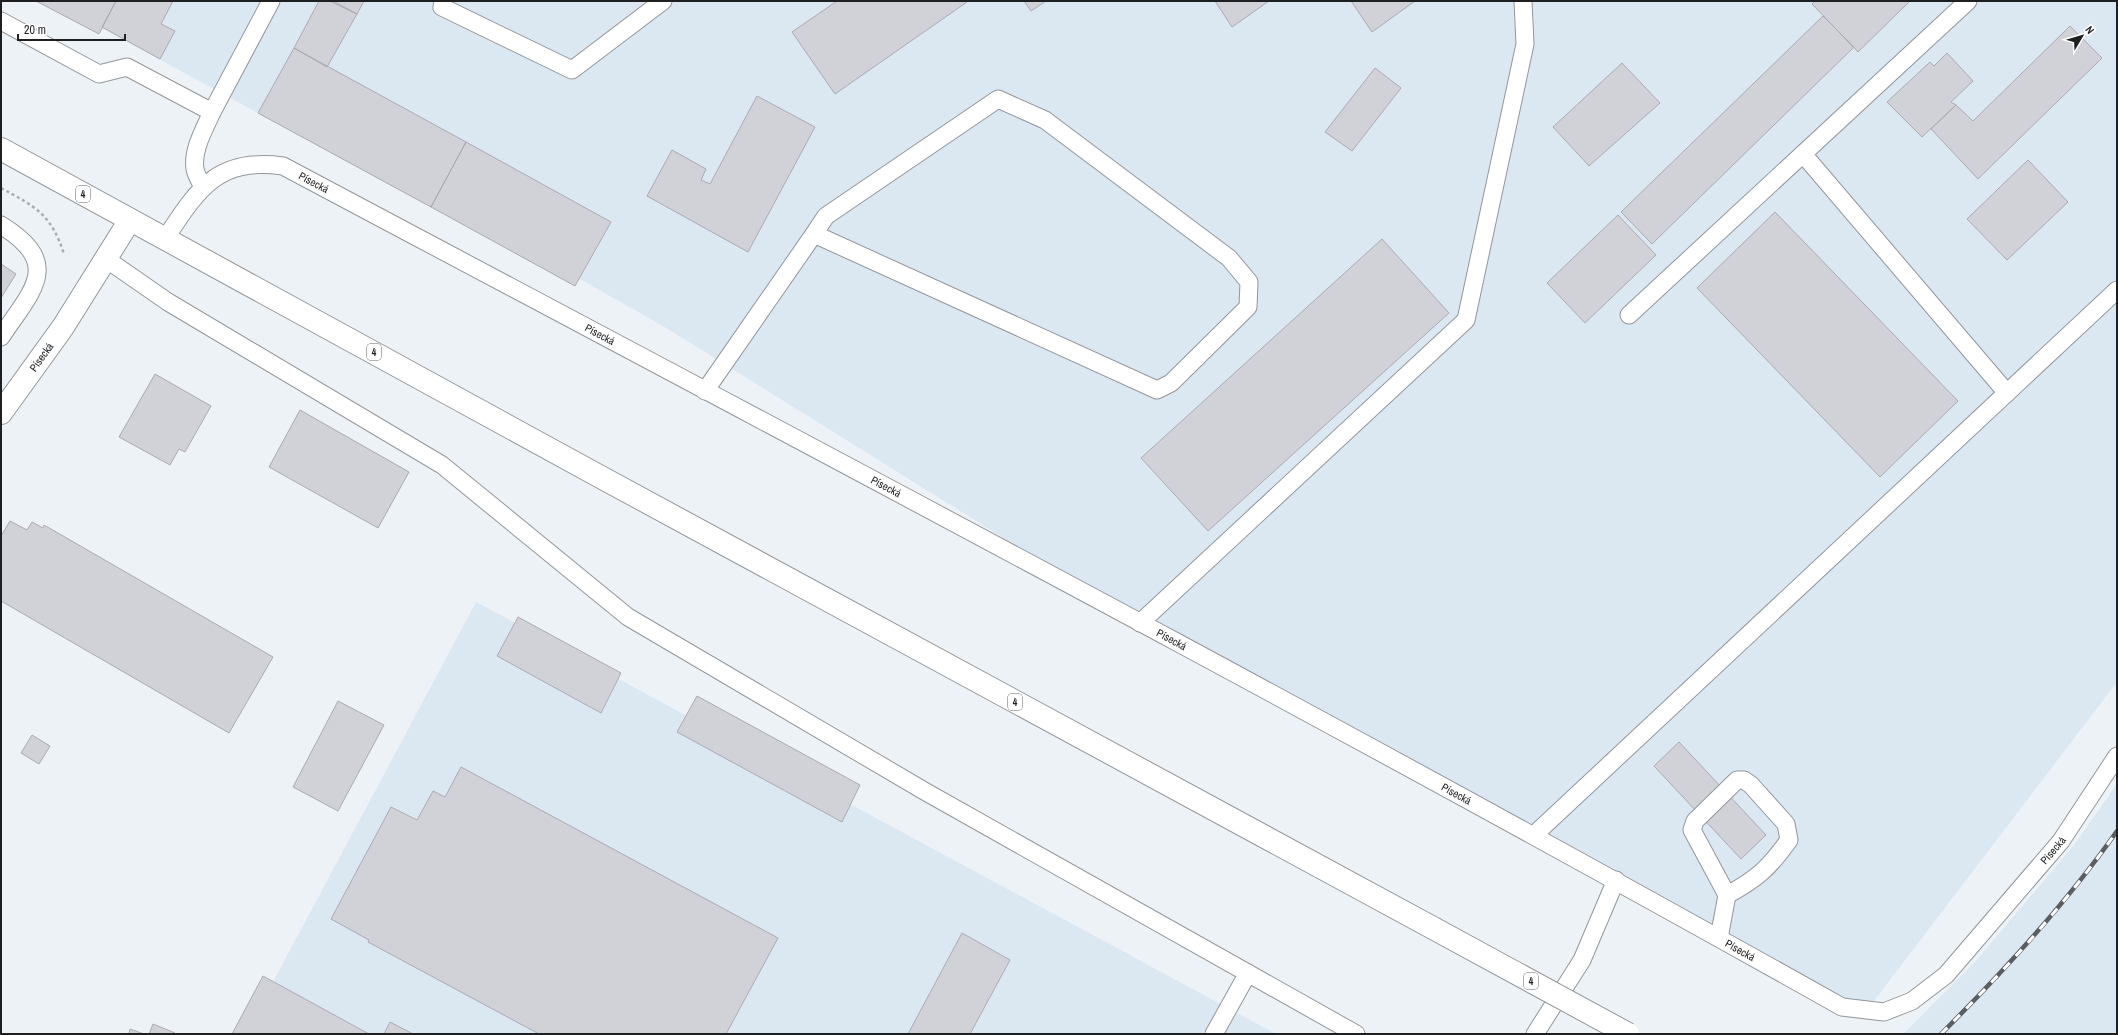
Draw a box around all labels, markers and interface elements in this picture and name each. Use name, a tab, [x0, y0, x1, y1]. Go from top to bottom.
scale bar	[18, 16, 125, 42]
north arrow	[2062, 16, 2102, 56]
text: 20 m	[24, 22, 46, 38]
text: N	[2082, 23, 2097, 37]
street label: Písecká	[296, 169, 331, 196]
road number: 4	[76, 186, 90, 202]
street label: Písecká	[582, 321, 617, 348]
street label: Písecká	[26, 340, 56, 374]
road number: 4	[367, 344, 381, 360]
street label: Písecká	[869, 473, 904, 500]
street label: Písecká	[1154, 626, 1189, 653]
road number: 4	[1008, 694, 1022, 710]
street label: Písecká	[1439, 780, 1474, 808]
street label: Písecká	[2037, 834, 2069, 867]
street label: Písecká	[1723, 936, 1758, 964]
road number: 4	[1524, 973, 1538, 989]

